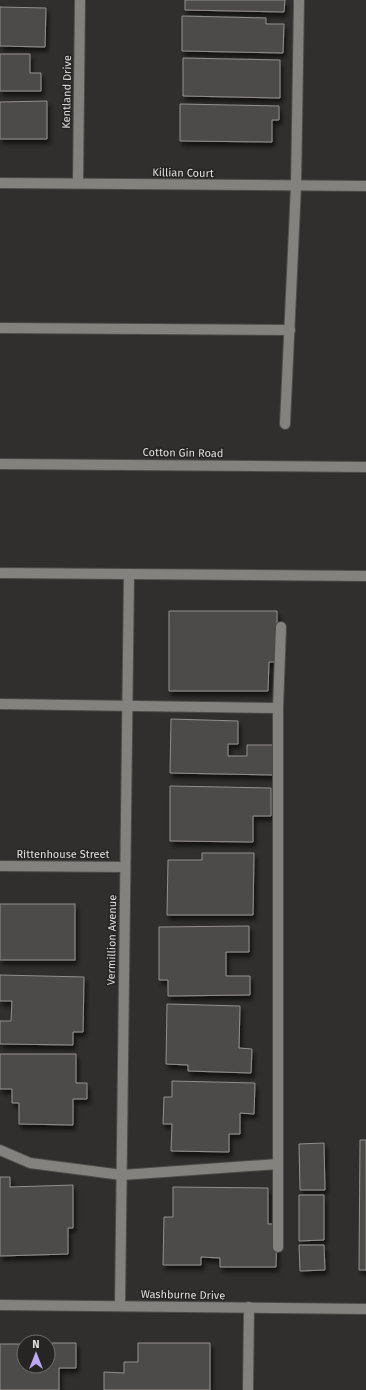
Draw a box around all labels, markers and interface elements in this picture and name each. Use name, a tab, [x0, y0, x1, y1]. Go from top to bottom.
street label: Kentland Drive	[60, 55, 74, 129]
street label: Killian Court	[152, 166, 214, 180]
street label: Cotton Gin Road	[143, 446, 223, 460]
street label: Rittenhouse Street	[16, 848, 110, 861]
street label: Vermillion Avenue	[105, 895, 119, 985]
street label: Washburne Drive	[141, 1288, 225, 1302]
north arrow	[16, 1334, 56, 1374]
text: N	[32, 1338, 40, 1351]

